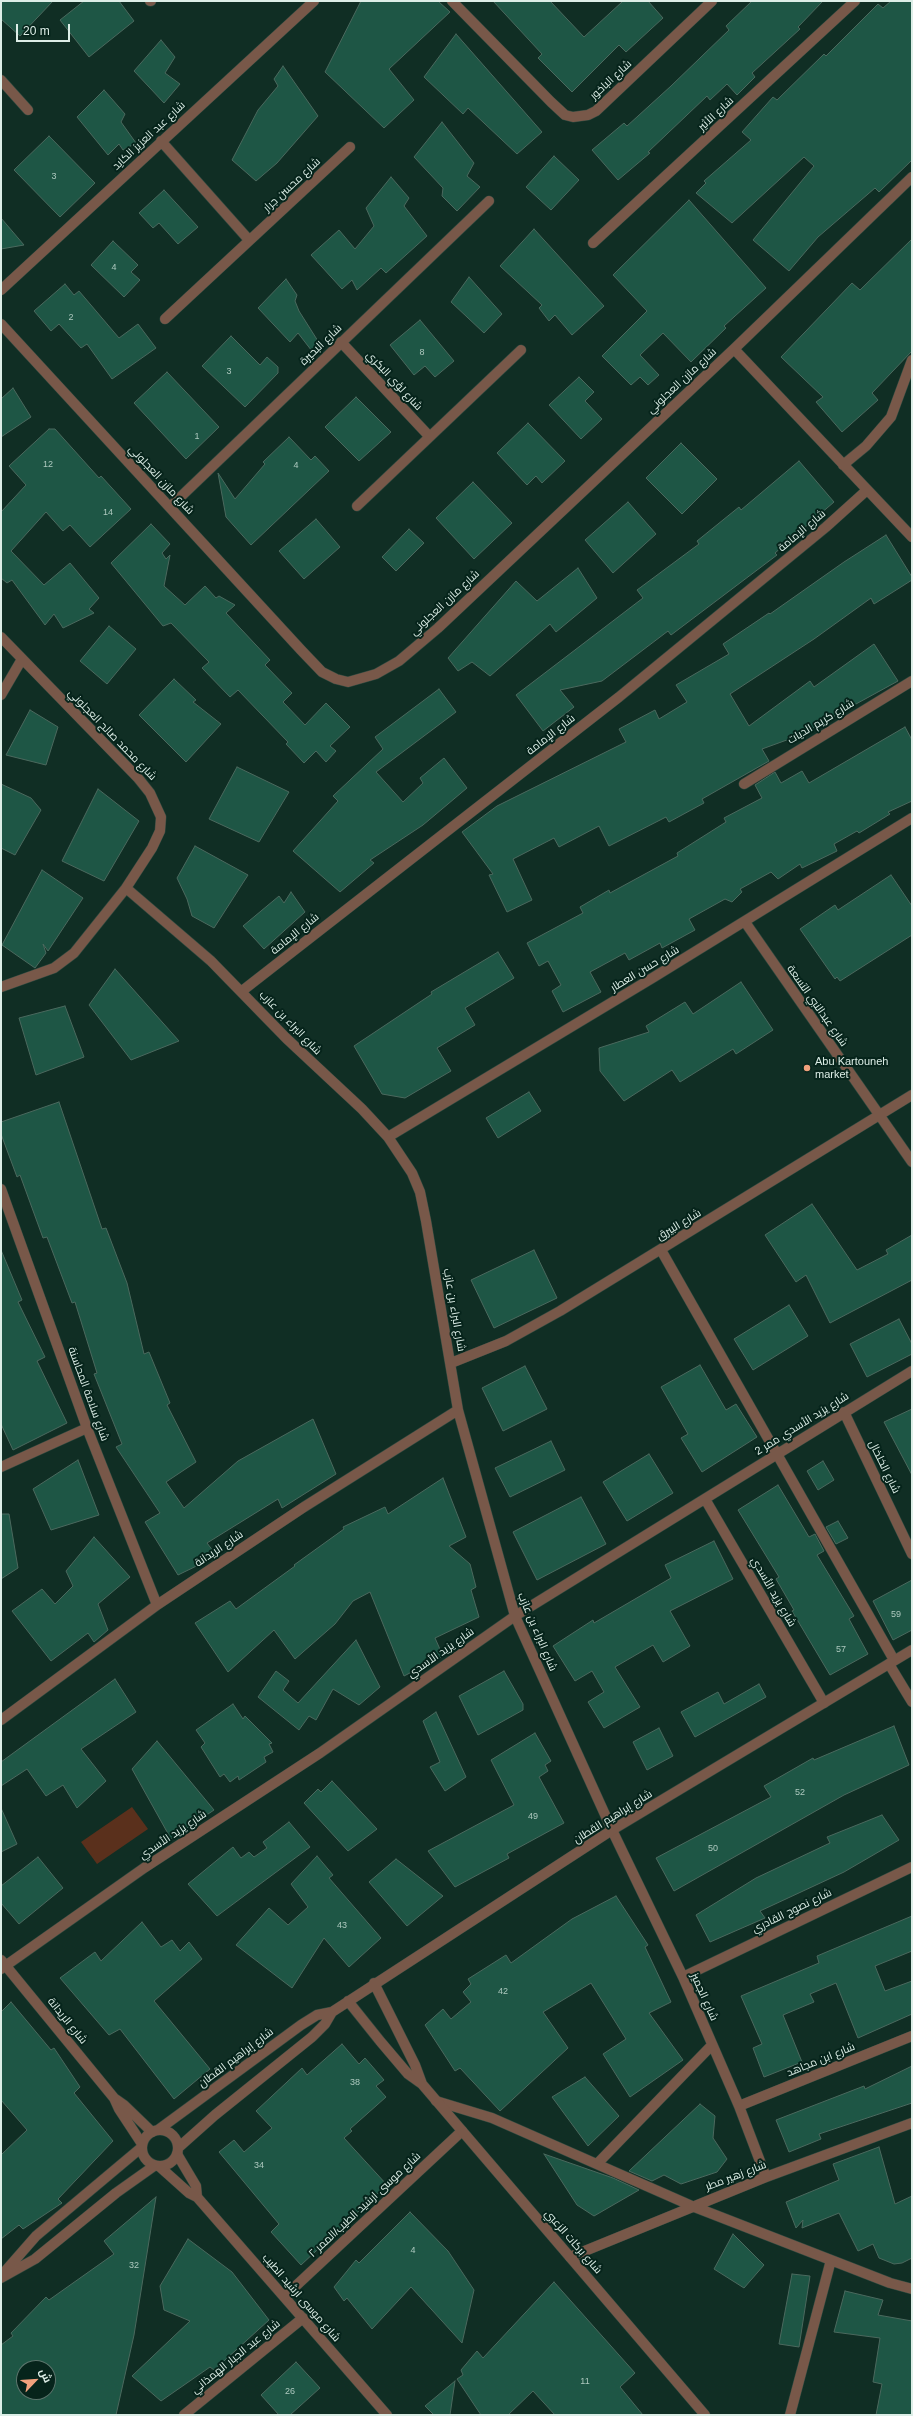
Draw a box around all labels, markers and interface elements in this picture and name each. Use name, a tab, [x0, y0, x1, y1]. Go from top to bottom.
scale bar	[18, 16, 72, 42]
text: 20 m	[23, 24, 50, 38]
street label: شارع الباخور	[587, 57, 635, 103]
street label: شارع الأثير	[695, 94, 737, 134]
street label: شارع عبد العزيز الكايد	[110, 99, 188, 173]
street label: شارع محسن جرار	[261, 155, 323, 215]
house number: 3	[51, 172, 57, 182]
house number: 4	[111, 263, 117, 273]
house number: 2	[68, 313, 74, 323]
street label: شارع البحيرة	[297, 322, 345, 368]
street label: شارع مازن العجلوني	[645, 345, 719, 417]
house number: 8	[419, 348, 425, 358]
street label: شارع لؤي البكري	[363, 349, 425, 413]
house number: 3	[226, 367, 232, 377]
house number: 1	[194, 432, 200, 442]
street label: شارع مازن العجلوني	[125, 443, 197, 517]
house number: 12	[43, 460, 53, 470]
house number: 4	[293, 461, 299, 471]
street label: شارع الإمامة	[775, 507, 829, 555]
house number: 14	[103, 508, 113, 518]
street label: شارع مازن العجلوني	[408, 567, 482, 639]
street label: شارع محمد صالح العجلوني	[65, 687, 159, 783]
street label: شارع كريم الديات	[785, 697, 857, 747]
street label: شارع الإمامة	[524, 712, 578, 758]
street label: شارع الإمامة	[268, 911, 322, 957]
street label: شارع حسن العطار	[608, 943, 682, 995]
street label: شارع عبدالنبي التسعة	[784, 963, 850, 1049]
street label: شارع البراء بن عازب	[256, 988, 324, 1058]
place label: Abu Kartouneh market	[815, 1055, 888, 1081]
marker: Abu Kartouneh market	[802, 1063, 812, 1073]
street label: شارع البيرق	[654, 1207, 704, 1243]
street label: شارع البراء بن عازب	[440, 1268, 468, 1352]
street label: شارع سلامة المحاسنة	[65, 1345, 111, 1443]
street label: شارع يزيد الأسدي ممر 2	[753, 1390, 851, 1458]
street label: شارع الخلخال	[865, 1438, 903, 1496]
street label: شارع الريدانة	[192, 1528, 246, 1570]
street label: شارع يزيد الأسدي	[748, 1555, 798, 1629]
street label: شارع البراء بن عازب	[515, 1591, 559, 1673]
house number: 59	[891, 1610, 901, 1620]
street label: شارع يزيد الأسدي	[405, 1625, 477, 1681]
house number: 57	[836, 1645, 846, 1655]
street label: شارع إبراهيم القطان	[571, 1787, 655, 1847]
house number: 52	[795, 1788, 805, 1798]
street label: شارع يزيد الأسدي	[137, 1808, 209, 1862]
house number: 49	[528, 1812, 538, 1822]
house number: 50	[708, 1844, 718, 1854]
street label: شارع نصوح القادري	[750, 1886, 834, 1936]
house number: 43	[337, 1921, 347, 1931]
street label: شارع الجميز	[688, 1971, 720, 2023]
house number: 42	[498, 1987, 508, 1997]
street label: شارع الريدانة	[44, 1995, 90, 2047]
street label: شارع إبراهيم القطان	[196, 2025, 276, 2091]
street label: شارع ابن مجاهد	[785, 2040, 857, 2080]
house number: 38	[350, 2078, 360, 2088]
street label: شارع موسى ارشيد الطيب/الممر ٢	[306, 2150, 424, 2260]
street label: شارع زهير مطر	[704, 2158, 768, 2194]
house number: 34	[254, 2161, 264, 2171]
street label: شارع بركات الزعبي	[542, 2207, 604, 2277]
house number: 4	[410, 2246, 416, 2256]
street label: شارع موسى ارشيد الطيب	[259, 2251, 343, 2345]
house number: 32	[129, 2261, 139, 2271]
street label: شارع عبد الجبار الهمذاني	[189, 2317, 283, 2397]
north arrow	[16, 2360, 56, 2400]
text: ش	[38, 2366, 54, 2384]
house number: 11	[580, 2377, 590, 2387]
house number: 26	[285, 2387, 295, 2397]

